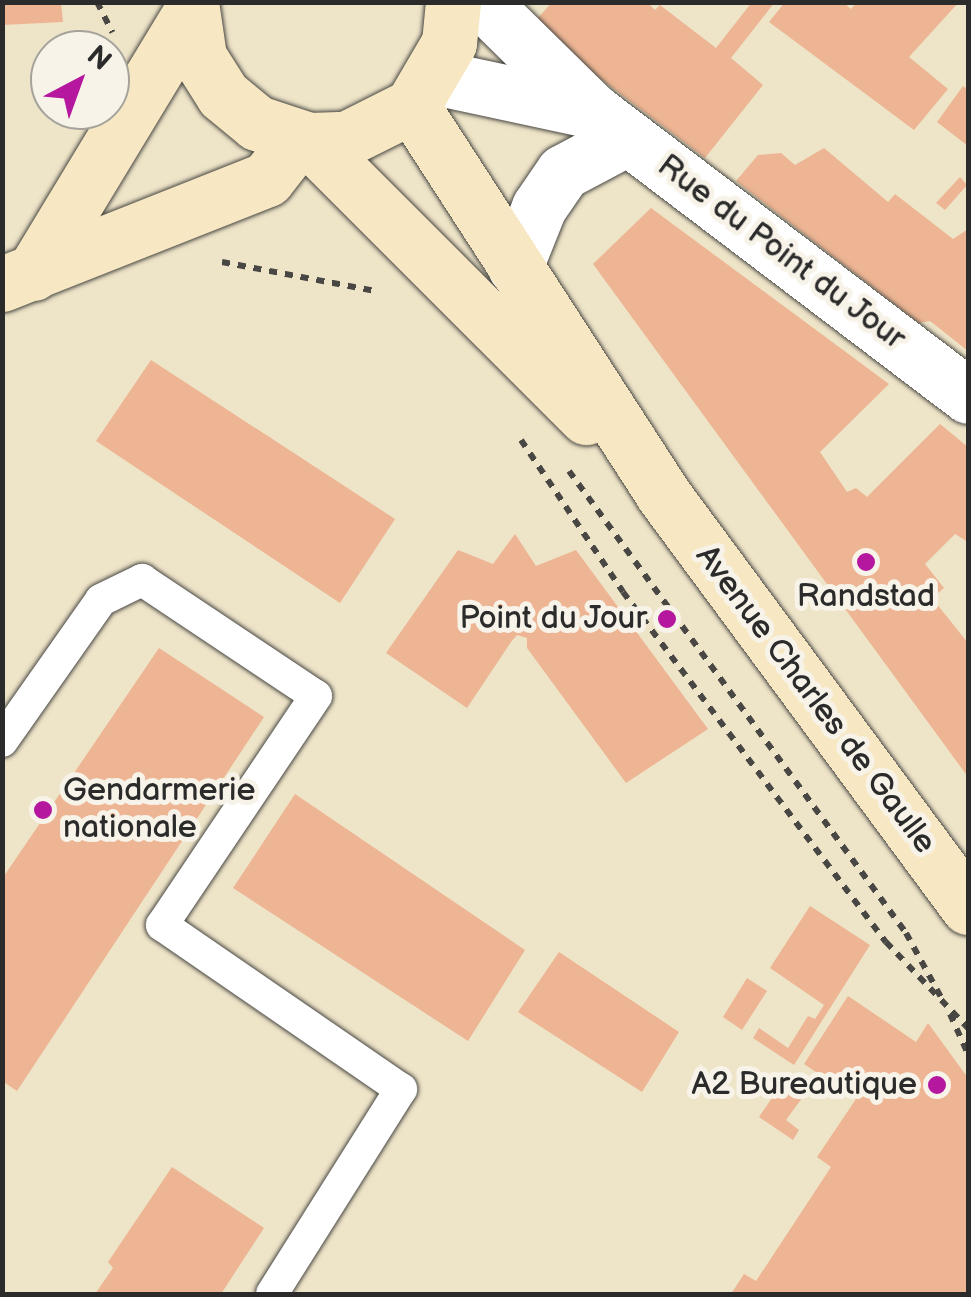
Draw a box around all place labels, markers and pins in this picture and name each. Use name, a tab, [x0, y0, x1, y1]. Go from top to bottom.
marker: Randstad	[855, 551, 877, 573]
place label: Randstad	[797, 578, 935, 616]
place label: Point du Jour	[458, 600, 647, 638]
marker: Point du Jour	[656, 608, 678, 630]
place label: Gendarmerie nationale	[63, 773, 255, 848]
marker: Gendarmerie nationale	[32, 799, 54, 821]
place label: A2 Bureautique	[692, 1066, 917, 1104]
marker: A2 Bureautique	[926, 1074, 948, 1096]

